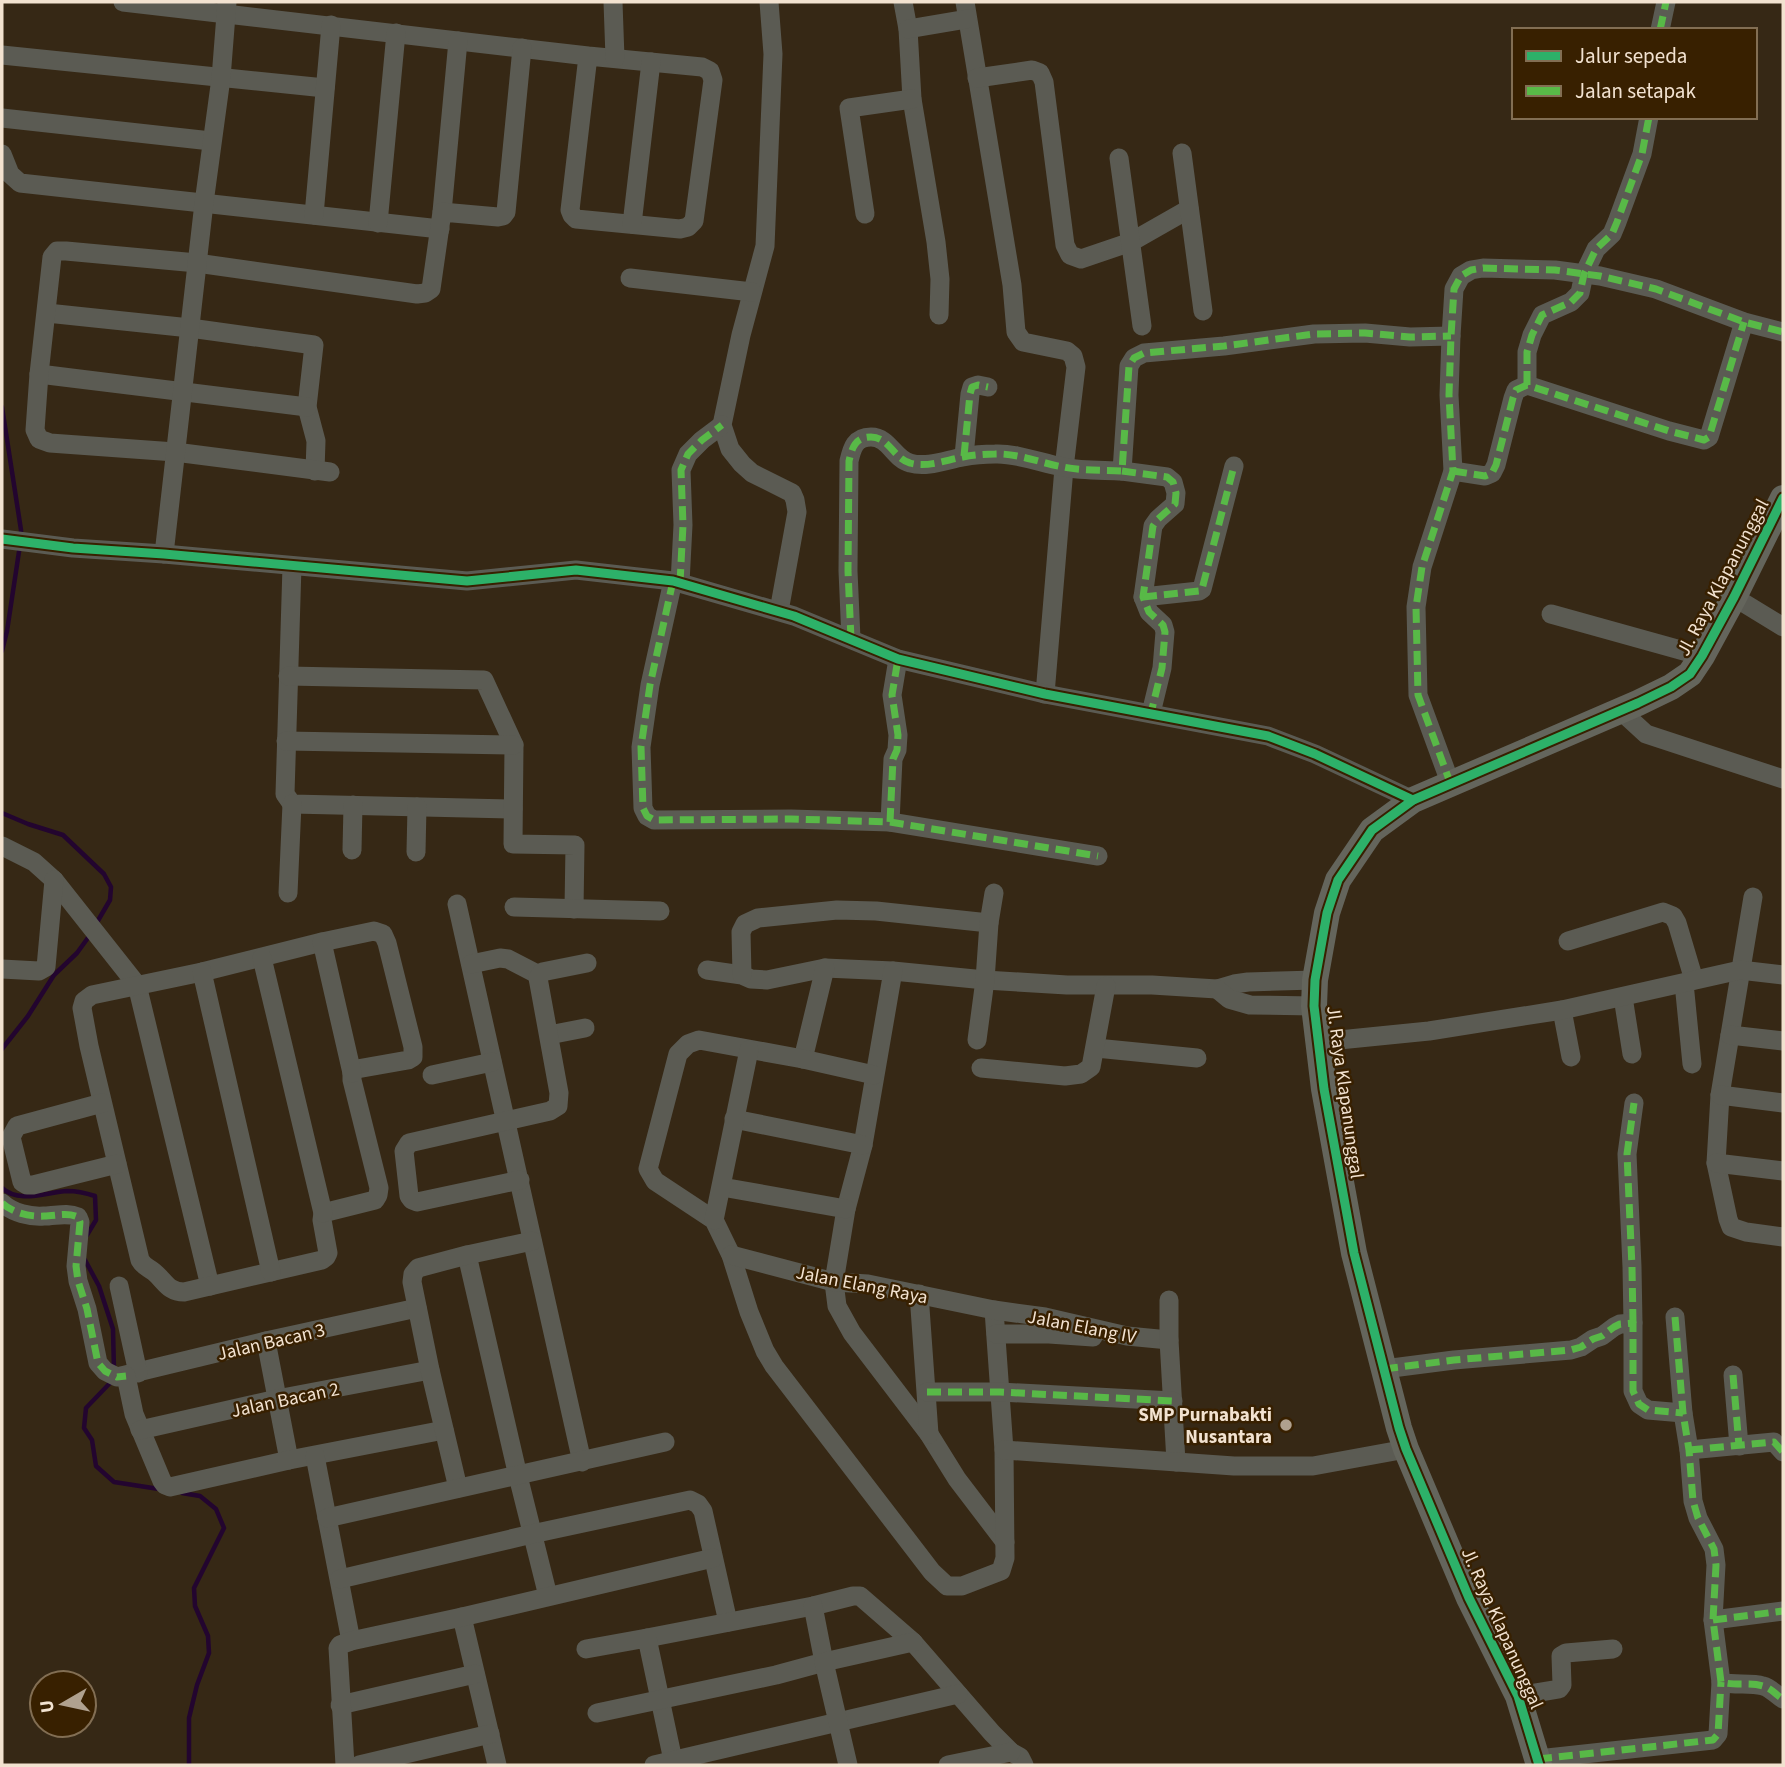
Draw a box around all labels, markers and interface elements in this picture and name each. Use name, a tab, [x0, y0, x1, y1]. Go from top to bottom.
legend	[1512, 28, 1757, 119]
text: Jalur sepeda	[1575, 41, 1687, 71]
text: Jalan setapak	[1575, 76, 1696, 106]
street label: Jl. Raya Klapanunggal	[1670, 494, 1776, 661]
street label: Jl. Raya Klapanunggal	[1319, 1004, 1370, 1181]
street label: Jalan Elang Raya	[793, 1259, 930, 1311]
street label: Jalan Elang IV	[1025, 1304, 1139, 1351]
street label: Jalan Bacan 3	[215, 1317, 328, 1368]
street label: Jalan Bacan 2	[229, 1376, 342, 1425]
place label: SMP Purnabakti Nusantara	[1138, 1402, 1272, 1451]
marker: SMP Purnabakti Nusantara	[1278, 1417, 1294, 1433]
street label: Jl. Raya Klapanunggal	[1454, 1543, 1549, 1714]
north arrow	[28, 1669, 98, 1739]
text: U	[33, 1698, 62, 1715]

